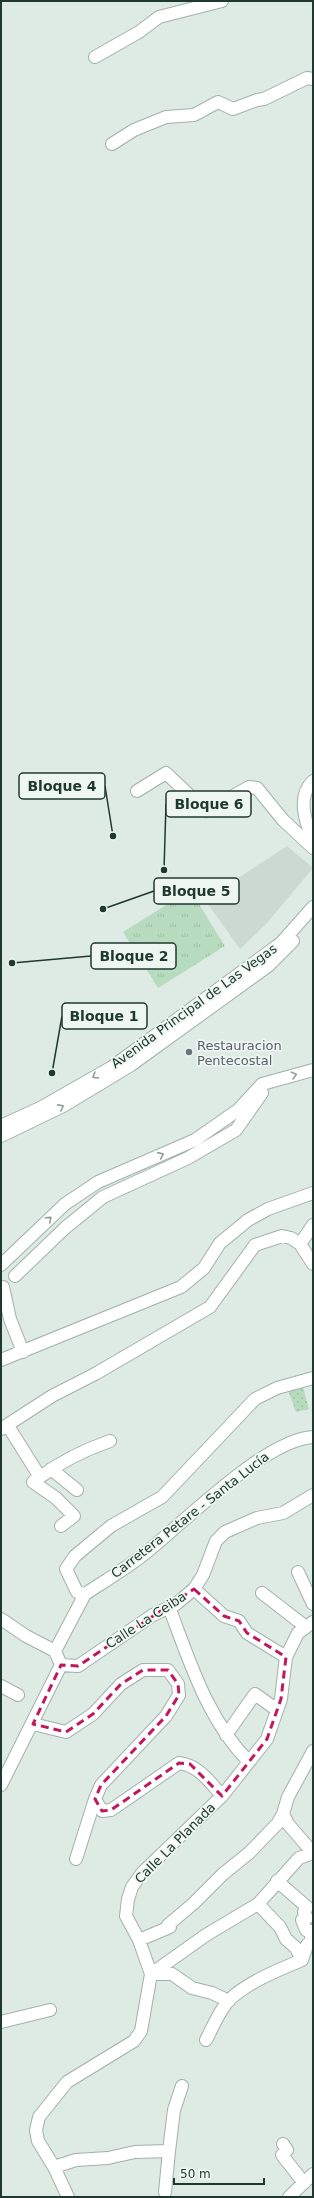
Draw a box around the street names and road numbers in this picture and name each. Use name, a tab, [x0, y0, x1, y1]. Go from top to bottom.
street label: Avenida Principal de Las Vegas	[108, 941, 280, 1071]
street label: Carretera Petare - Santa Lucía	[108, 1449, 272, 1581]
street label: Calle La Ceiba	[103, 1588, 189, 1652]
street label: Calle La Planada	[132, 1800, 218, 1886]

